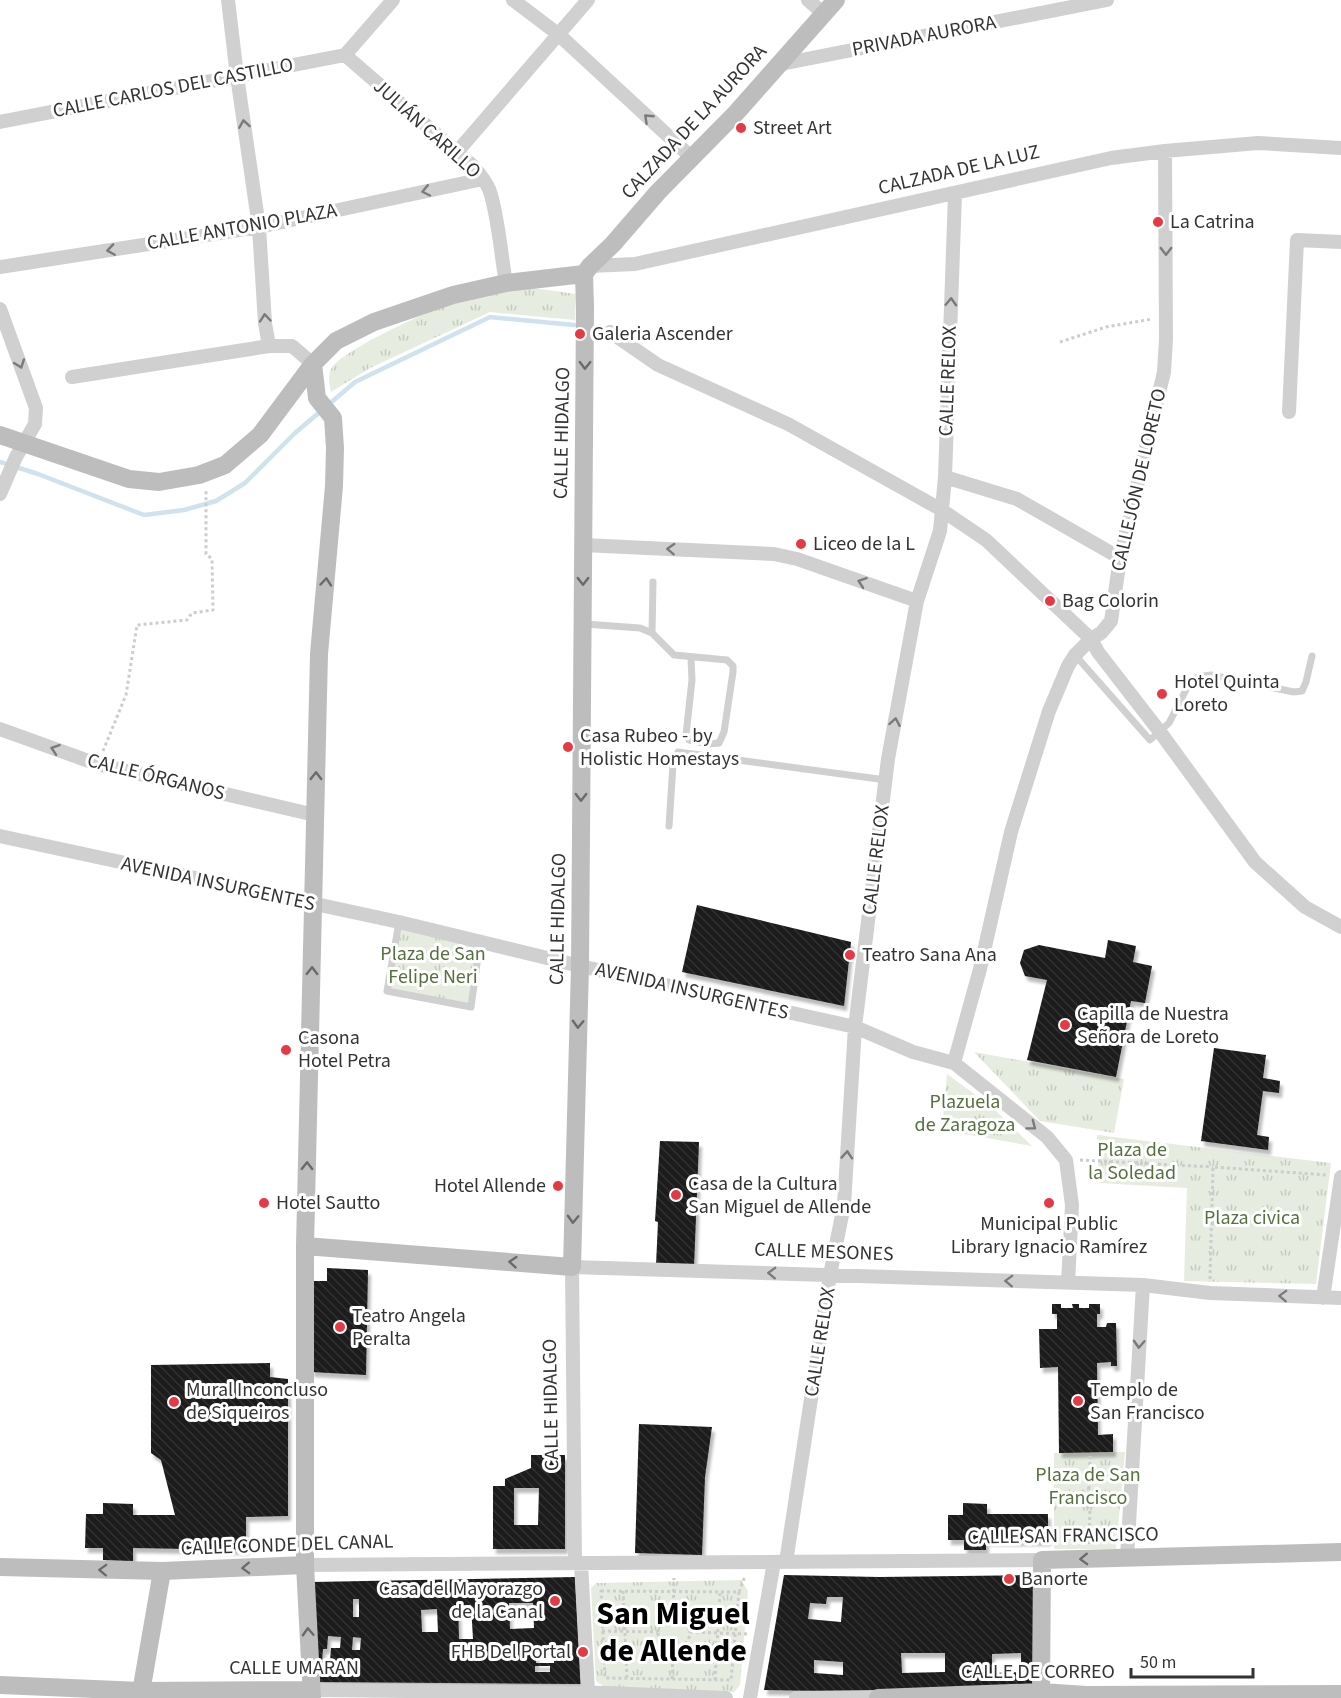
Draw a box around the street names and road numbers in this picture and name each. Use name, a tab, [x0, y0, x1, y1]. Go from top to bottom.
street label: PRIVADA AURORA	[850, 8, 999, 64]
street label: CALZADA DE LA AURORA	[615, 38, 773, 206]
street label: CALLE CARLOS DEL CASTILLO	[50, 51, 296, 125]
street label: JULIÁN CARILLO	[367, 73, 487, 185]
street label: CALZADA DE LA LUZ	[876, 138, 1042, 202]
street label: CALLE ANTONIO PLAZA	[145, 196, 339, 257]
street label: CALLE RELOX	[932, 325, 964, 437]
street label: CALLE HIDALGO	[547, 367, 577, 499]
street label: CALLEJÓN DE LORETO	[1104, 386, 1174, 574]
street label: CALLE ÓRGANOS	[84, 746, 228, 808]
street label: CALLE RELOX	[855, 803, 897, 917]
street label: AVENIDA INSURGENTES	[118, 850, 318, 918]
street label: CALLE HIDALGO	[543, 853, 573, 985]
street label: AVENIDA INSURGENTES	[593, 955, 791, 1027]
street label: CALLE MESONES	[754, 1236, 894, 1268]
street label: CALLE RELOX	[798, 1285, 842, 1399]
street label: CALLE HIDALGO	[536, 1339, 566, 1471]
street label: CALLE SAN FRANCISCO	[967, 1520, 1159, 1552]
street label: CALLE CONDE DEL CANAL	[180, 1527, 394, 1563]
street label: CALLE UMARAN	[229, 1654, 359, 1682]
street label: CALLE DE CORREO	[961, 1658, 1115, 1686]

